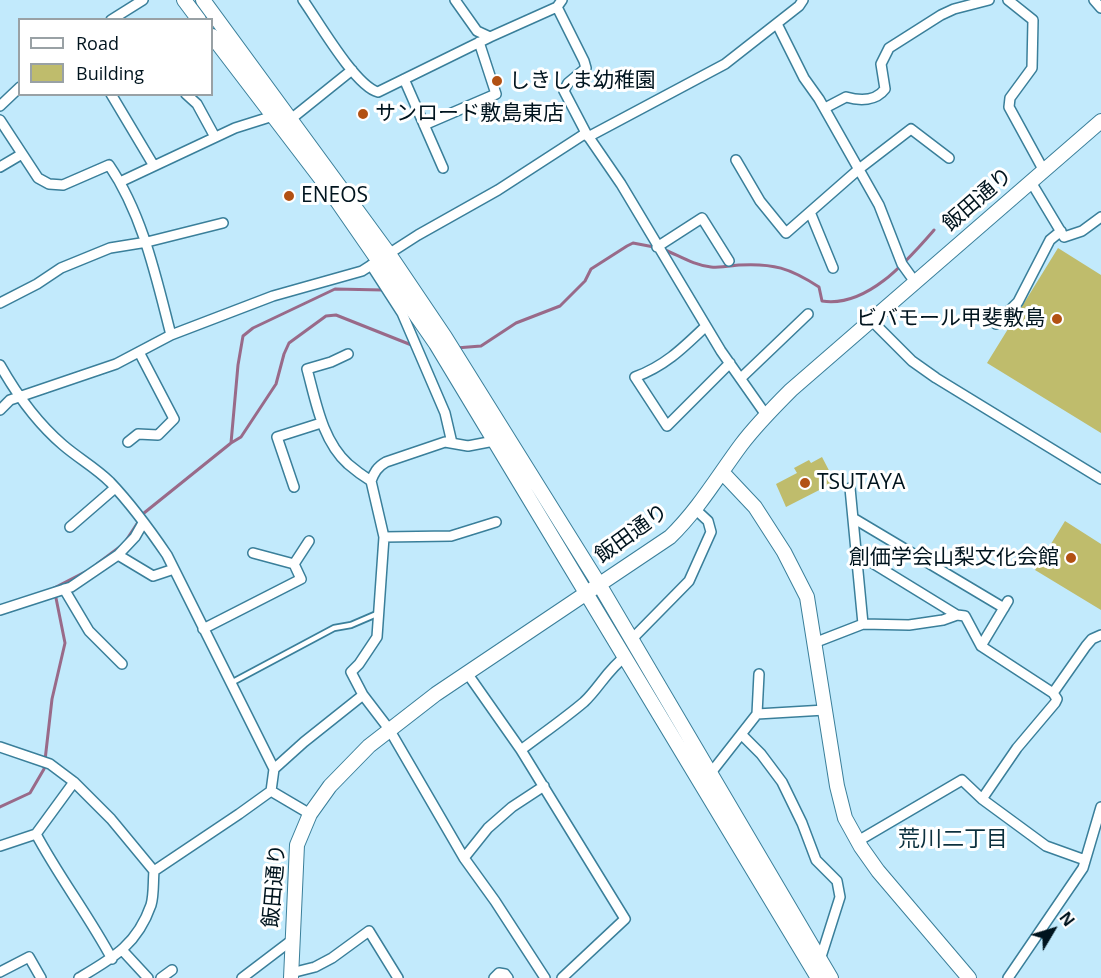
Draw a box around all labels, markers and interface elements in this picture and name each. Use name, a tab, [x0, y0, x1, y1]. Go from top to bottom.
legend	[18, 18, 213, 96]
text: Road	[76, 31, 119, 55]
text: Building	[76, 61, 144, 85]
place label: しきしま幼稚園	[509, 68, 656, 94]
marker: しきしま幼稚園	[490, 74, 504, 88]
place label: サンロード敷島東店	[375, 101, 564, 127]
marker: サンロード敷島東店	[356, 107, 370, 121]
street label: 飯田通り	[938, 163, 1018, 237]
place label: ENEOS	[301, 183, 368, 209]
marker: ENEOS	[282, 189, 296, 203]
place label: ビバモール甲斐敷島	[856, 306, 1045, 332]
marker: ビバモール甲斐敷島	[1050, 312, 1064, 326]
place label: TSUTAYA	[817, 470, 905, 496]
marker: TSUTAYA	[798, 476, 812, 490]
street label: 飯田通り	[591, 499, 673, 569]
place label: 創価学会山梨文化会館	[849, 545, 1059, 571]
marker: 創価学会山梨文化会館	[1064, 551, 1078, 565]
district label: 荒川二丁目	[898, 827, 1008, 853]
street label: 飯田通り	[259, 843, 291, 929]
north arrow	[1023, 900, 1083, 960]
text: N	[1055, 907, 1080, 931]

